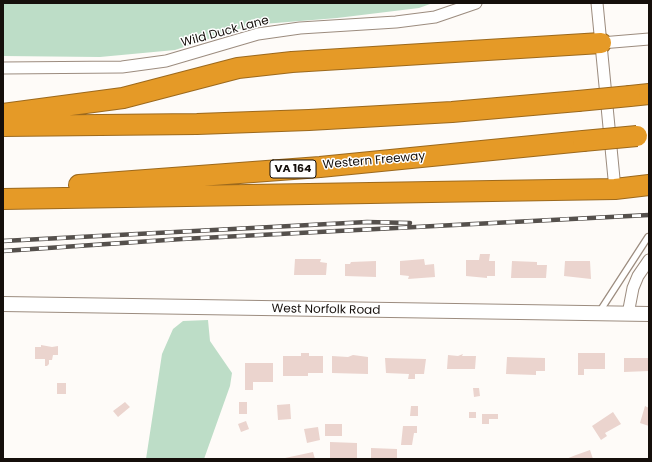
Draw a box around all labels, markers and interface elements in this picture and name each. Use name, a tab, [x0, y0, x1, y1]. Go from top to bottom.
street label: Wild Duck Lane	[180, 13, 270, 51]
street label: Western Freeway	[322, 149, 426, 173]
road number: VA 164	[270, 160, 316, 178]
street label: West Norfolk Road	[272, 302, 380, 318]

